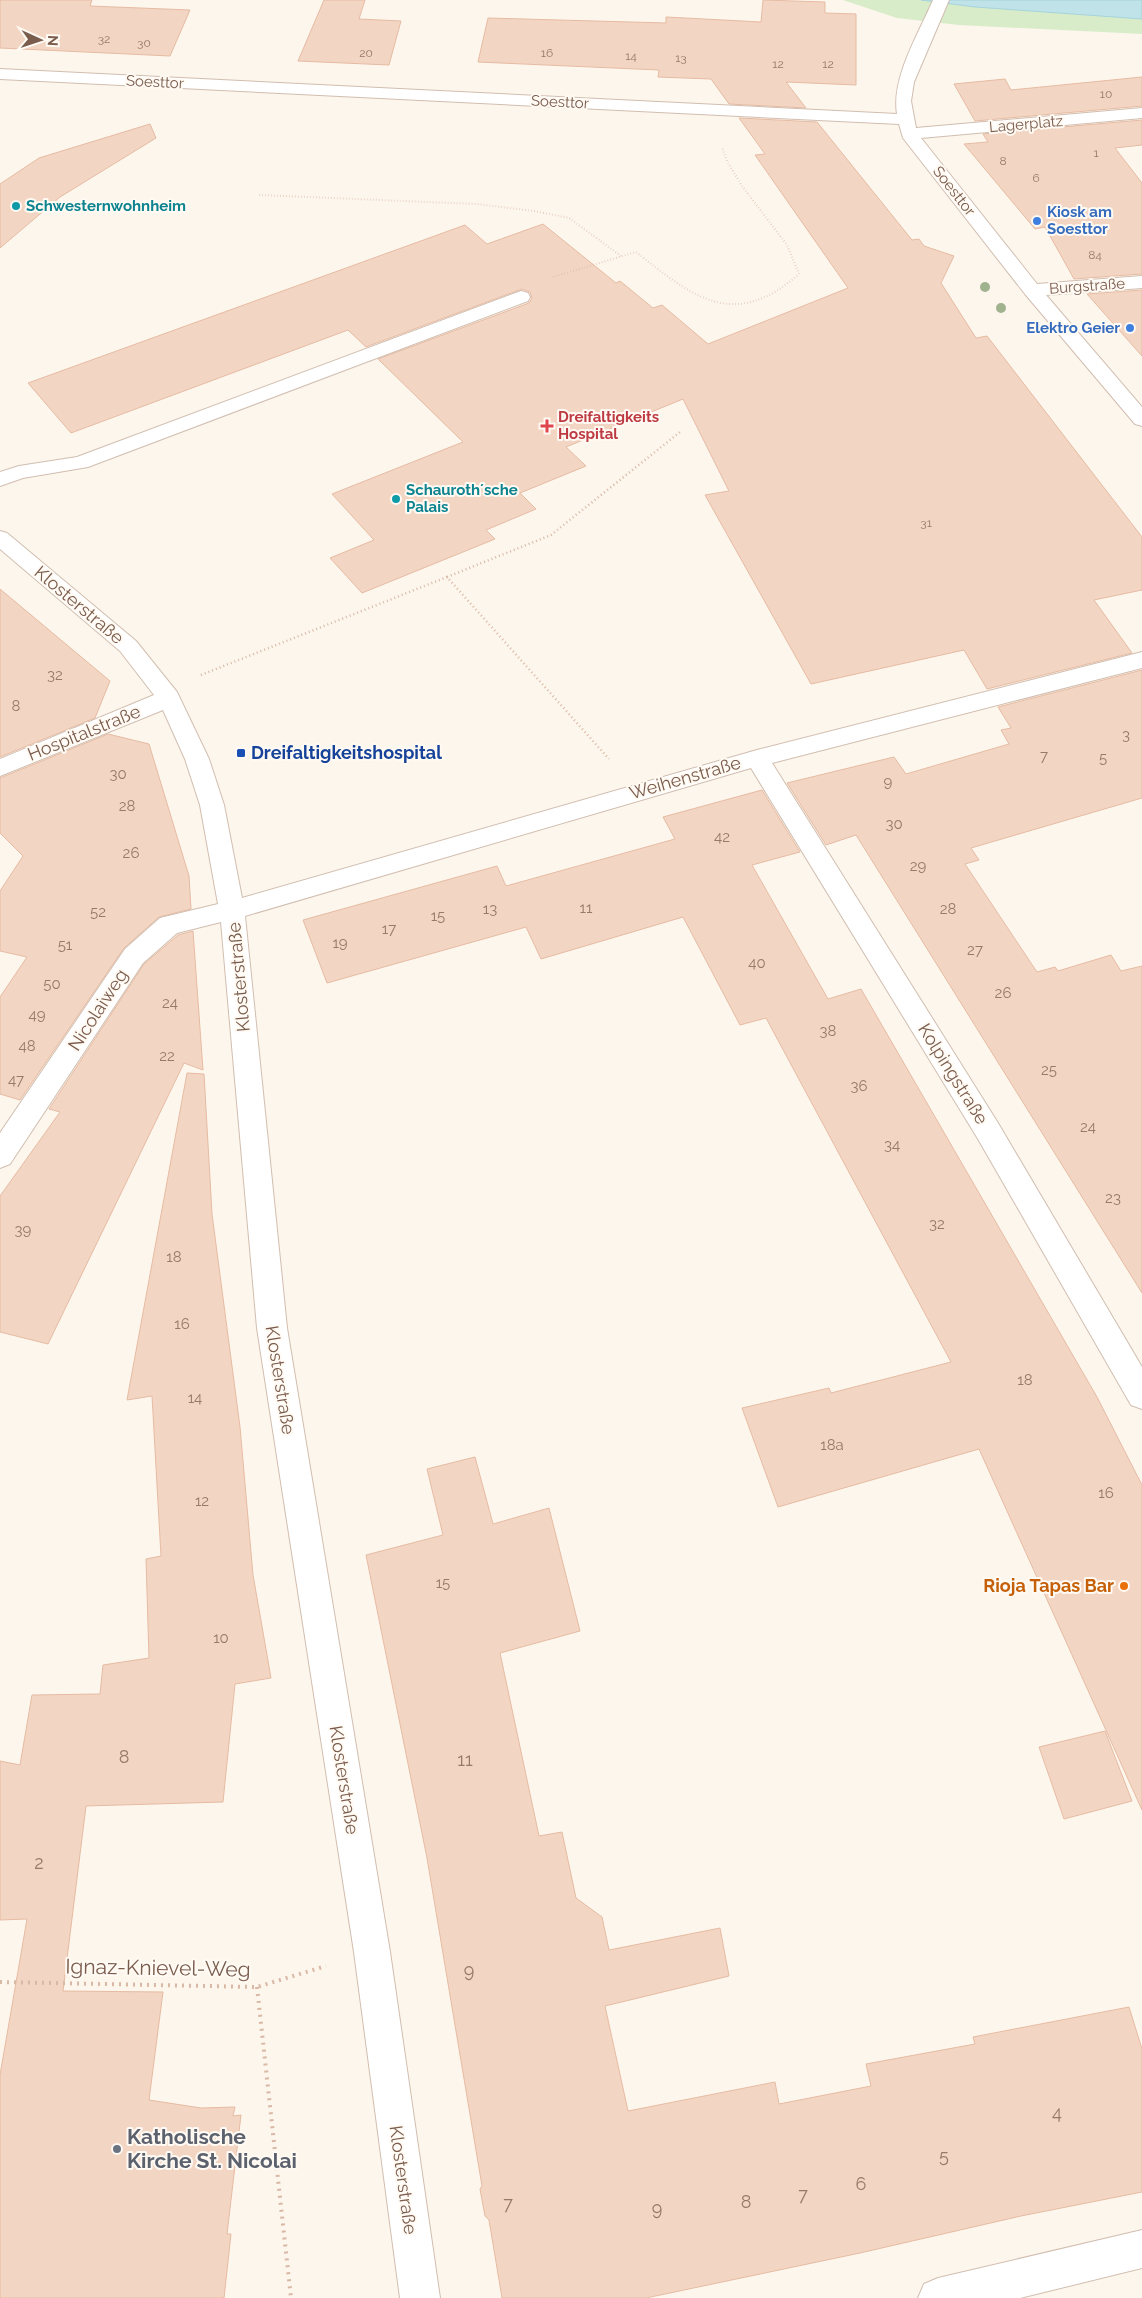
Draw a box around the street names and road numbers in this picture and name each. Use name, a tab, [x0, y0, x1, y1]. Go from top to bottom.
street label: Soesttor	[125, 71, 185, 93]
street label: Soesttor	[530, 91, 590, 113]
street label: Lagerplatz	[988, 112, 1064, 136]
street label: Soesttor	[929, 163, 979, 220]
street label: Burgstraße	[1048, 274, 1126, 298]
street label: Klosterstraße	[30, 561, 129, 648]
street label: Hospitalstraße	[24, 700, 144, 765]
street label: Weihenstraße	[627, 751, 743, 803]
street label: Klosterstraße	[223, 921, 254, 1033]
street label: Nicolaiweg	[63, 965, 132, 1054]
street label: Kolpingstraße	[914, 1020, 993, 1128]
street label: Klosterstraße	[262, 1324, 300, 1436]
street label: Klosterstraße	[326, 1724, 364, 1836]
street label: Ignaz-Knievel-Weg	[65, 1953, 251, 1982]
street label: Klosterstraße	[385, 2124, 422, 2236]

